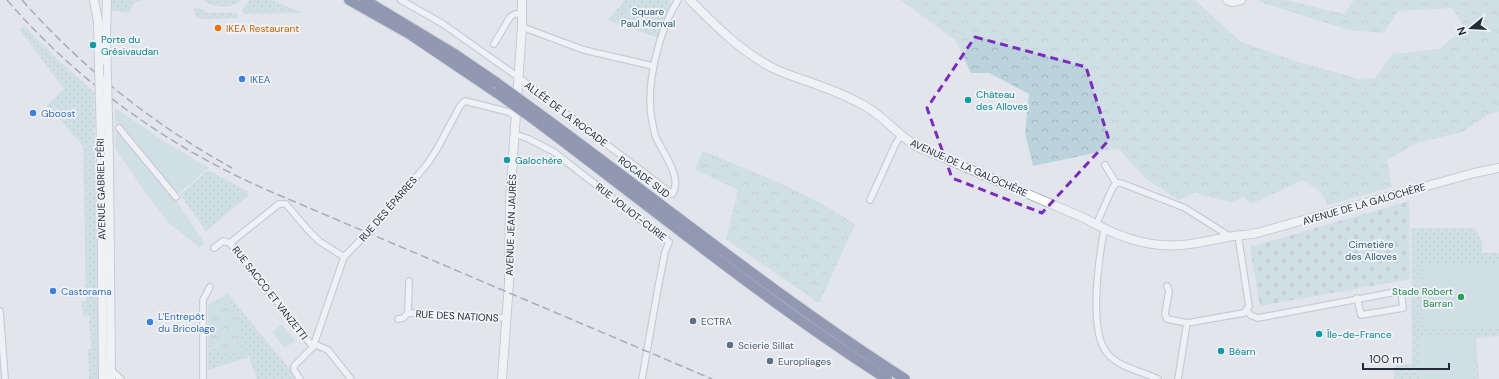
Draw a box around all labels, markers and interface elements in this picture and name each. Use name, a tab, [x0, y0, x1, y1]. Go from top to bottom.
park label: Square Paul Monval	[621, 5, 675, 30]
north arrow	[1451, 8, 1491, 48]
place label: IKEA Restaurant	[226, 22, 299, 35]
marker: IKEA Restaurant	[213, 23, 223, 33]
text: N	[1454, 25, 1469, 37]
place label: Porte du Grésivaudan	[101, 33, 159, 58]
marker: Porte du Grésivaudan	[88, 40, 98, 50]
place label: IKEA	[250, 73, 271, 86]
marker: IKEA	[237, 74, 247, 84]
street label: ALLÉE DE LA ROCADE	[522, 78, 610, 150]
place label: Château des Alloves	[976, 88, 1028, 113]
marker: Château des Alloves	[963, 95, 973, 105]
place label: Gboost	[41, 107, 75, 120]
marker: Gboost	[28, 108, 38, 118]
street label: AVENUE DE LA GALOCHÈRE	[908, 136, 1030, 200]
street label: AVENUE GABRIEL PÉRI	[94, 138, 108, 240]
street label: ROCADE SUD	[615, 153, 673, 201]
place label: Galochère	[515, 154, 563, 167]
marker: Galochère	[502, 155, 512, 165]
street label: RUE DES ÉPARRES	[356, 174, 420, 244]
street label: AVENUE JEAN JAURÈS	[503, 174, 519, 276]
street label: RUE JOLIOT-CURIE	[593, 180, 669, 244]
street label: AVENUE DE LA GALOCHÈRE	[1301, 180, 1427, 228]
park label: Cimetière des Alloves	[1345, 238, 1397, 263]
street label: RUE SACCO ET VANZETTI	[229, 244, 311, 342]
place label: Castorama	[61, 285, 112, 298]
place label: Stade Robert Barran	[1392, 285, 1453, 310]
marker: Castorama	[48, 286, 58, 296]
marker: Stade Robert Barran	[1456, 292, 1466, 302]
street label: RUE DES NATIONS	[415, 307, 499, 325]
place label: L'Entrepôt du Bricolage	[158, 310, 215, 335]
place label: ECTRA	[701, 315, 732, 328]
marker: ECTRA	[688, 316, 698, 326]
marker: L'Entrepôt du Bricolage	[145, 317, 155, 327]
place label: Île-de-France	[1326, 328, 1392, 341]
marker: Île-de-France	[1314, 329, 1324, 339]
place label: Scierie Sillat	[738, 339, 794, 352]
marker: Scierie Sillat	[725, 340, 735, 350]
place label: Béarn	[1229, 345, 1256, 358]
scale bar	[1363, 345, 1449, 371]
marker: Béarn	[1216, 346, 1226, 356]
text: 100 m	[1369, 351, 1403, 367]
place label: Europliages	[778, 355, 831, 368]
marker: Europliages	[765, 356, 775, 366]

